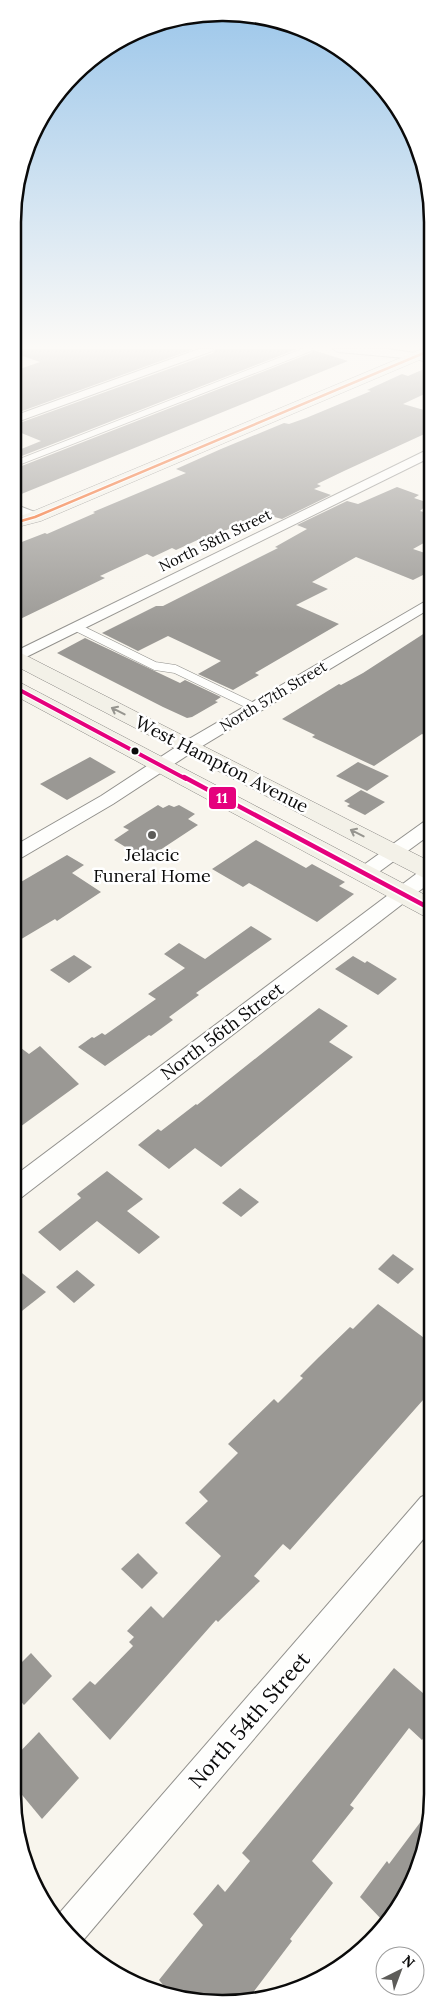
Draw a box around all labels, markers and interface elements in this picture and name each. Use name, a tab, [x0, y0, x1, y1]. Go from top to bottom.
street label: North 58th Street	[155, 504, 275, 576]
street label: North 57th Street	[216, 656, 330, 735]
one-way arrow	[111, 706, 126, 716]
street label: West Hampton Avenue	[132, 710, 313, 818]
unlabelled marker	[130, 746, 140, 756]
line badge: 11	[208, 786, 237, 810]
text: 11	[216, 789, 228, 807]
one-way arrow	[349, 828, 364, 838]
marker: Jelacic Funeral Home	[146, 829, 158, 841]
place label: Jelacic Funeral Home	[93, 843, 211, 887]
street label: North 56th Street	[156, 977, 288, 1085]
street label: North 54th Street	[182, 1646, 316, 1794]
north arrow	[375, 1946, 425, 1996]
text: N	[399, 1951, 419, 1972]

